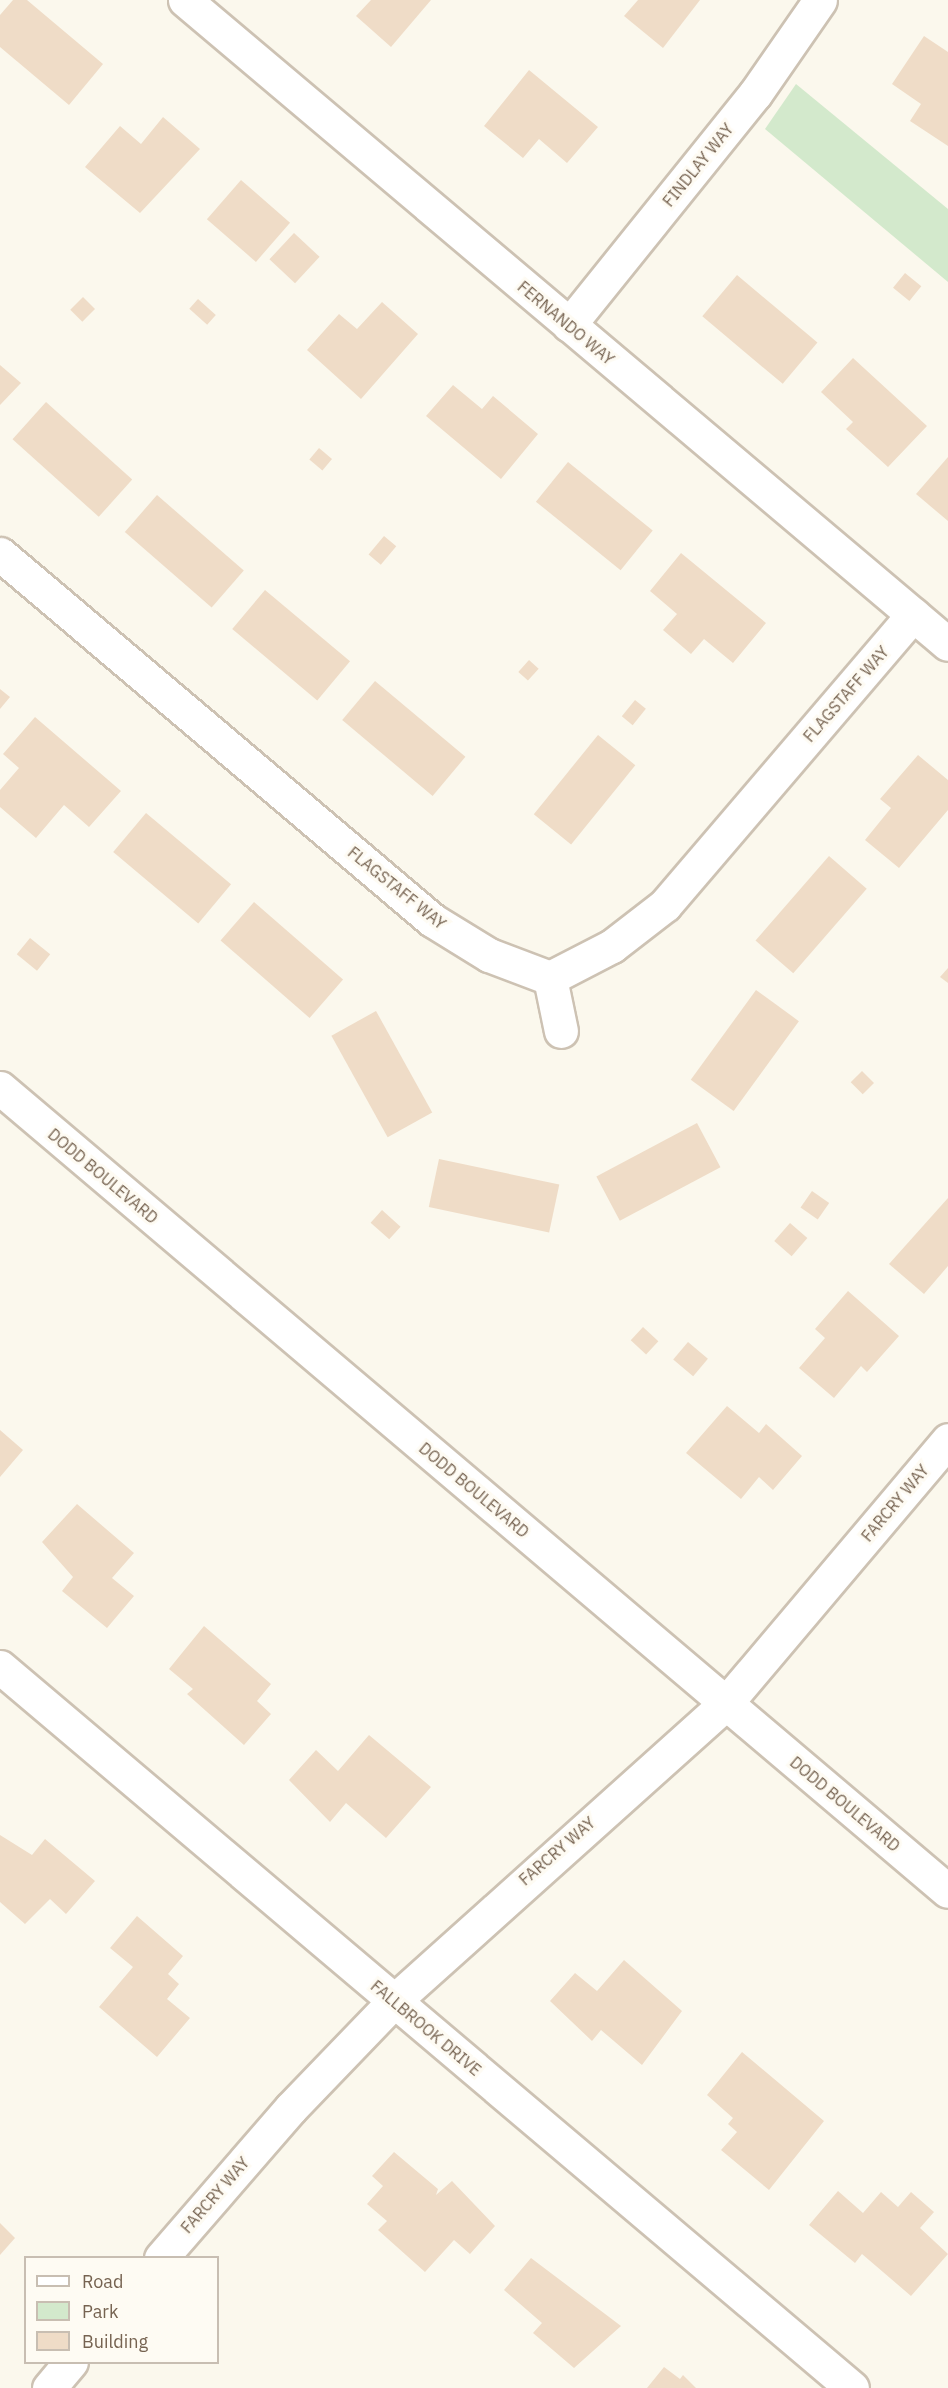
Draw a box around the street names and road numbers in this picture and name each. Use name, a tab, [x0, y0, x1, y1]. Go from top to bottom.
street label: FINDLAY WAY	[659, 120, 737, 210]
street label: FERNANDO WAY	[514, 277, 618, 369]
street label: FLAGSTAFF WAY	[799, 642, 893, 746]
street label: FLAGSTAFF WAY	[344, 843, 450, 933]
street label: DODD BOULEVARD	[44, 1124, 162, 1228]
street label: DODD BOULEVARD	[415, 1438, 533, 1542]
street label: FARCRY WAY	[857, 1461, 933, 1545]
street label: DODD BOULEVARD	[786, 1752, 904, 1856]
street label: FARCRY WAY	[515, 1813, 599, 1889]
street label: FALLBROOK DRIVE	[367, 1976, 485, 2080]
street label: FARCRY WAY	[177, 2153, 253, 2237]

